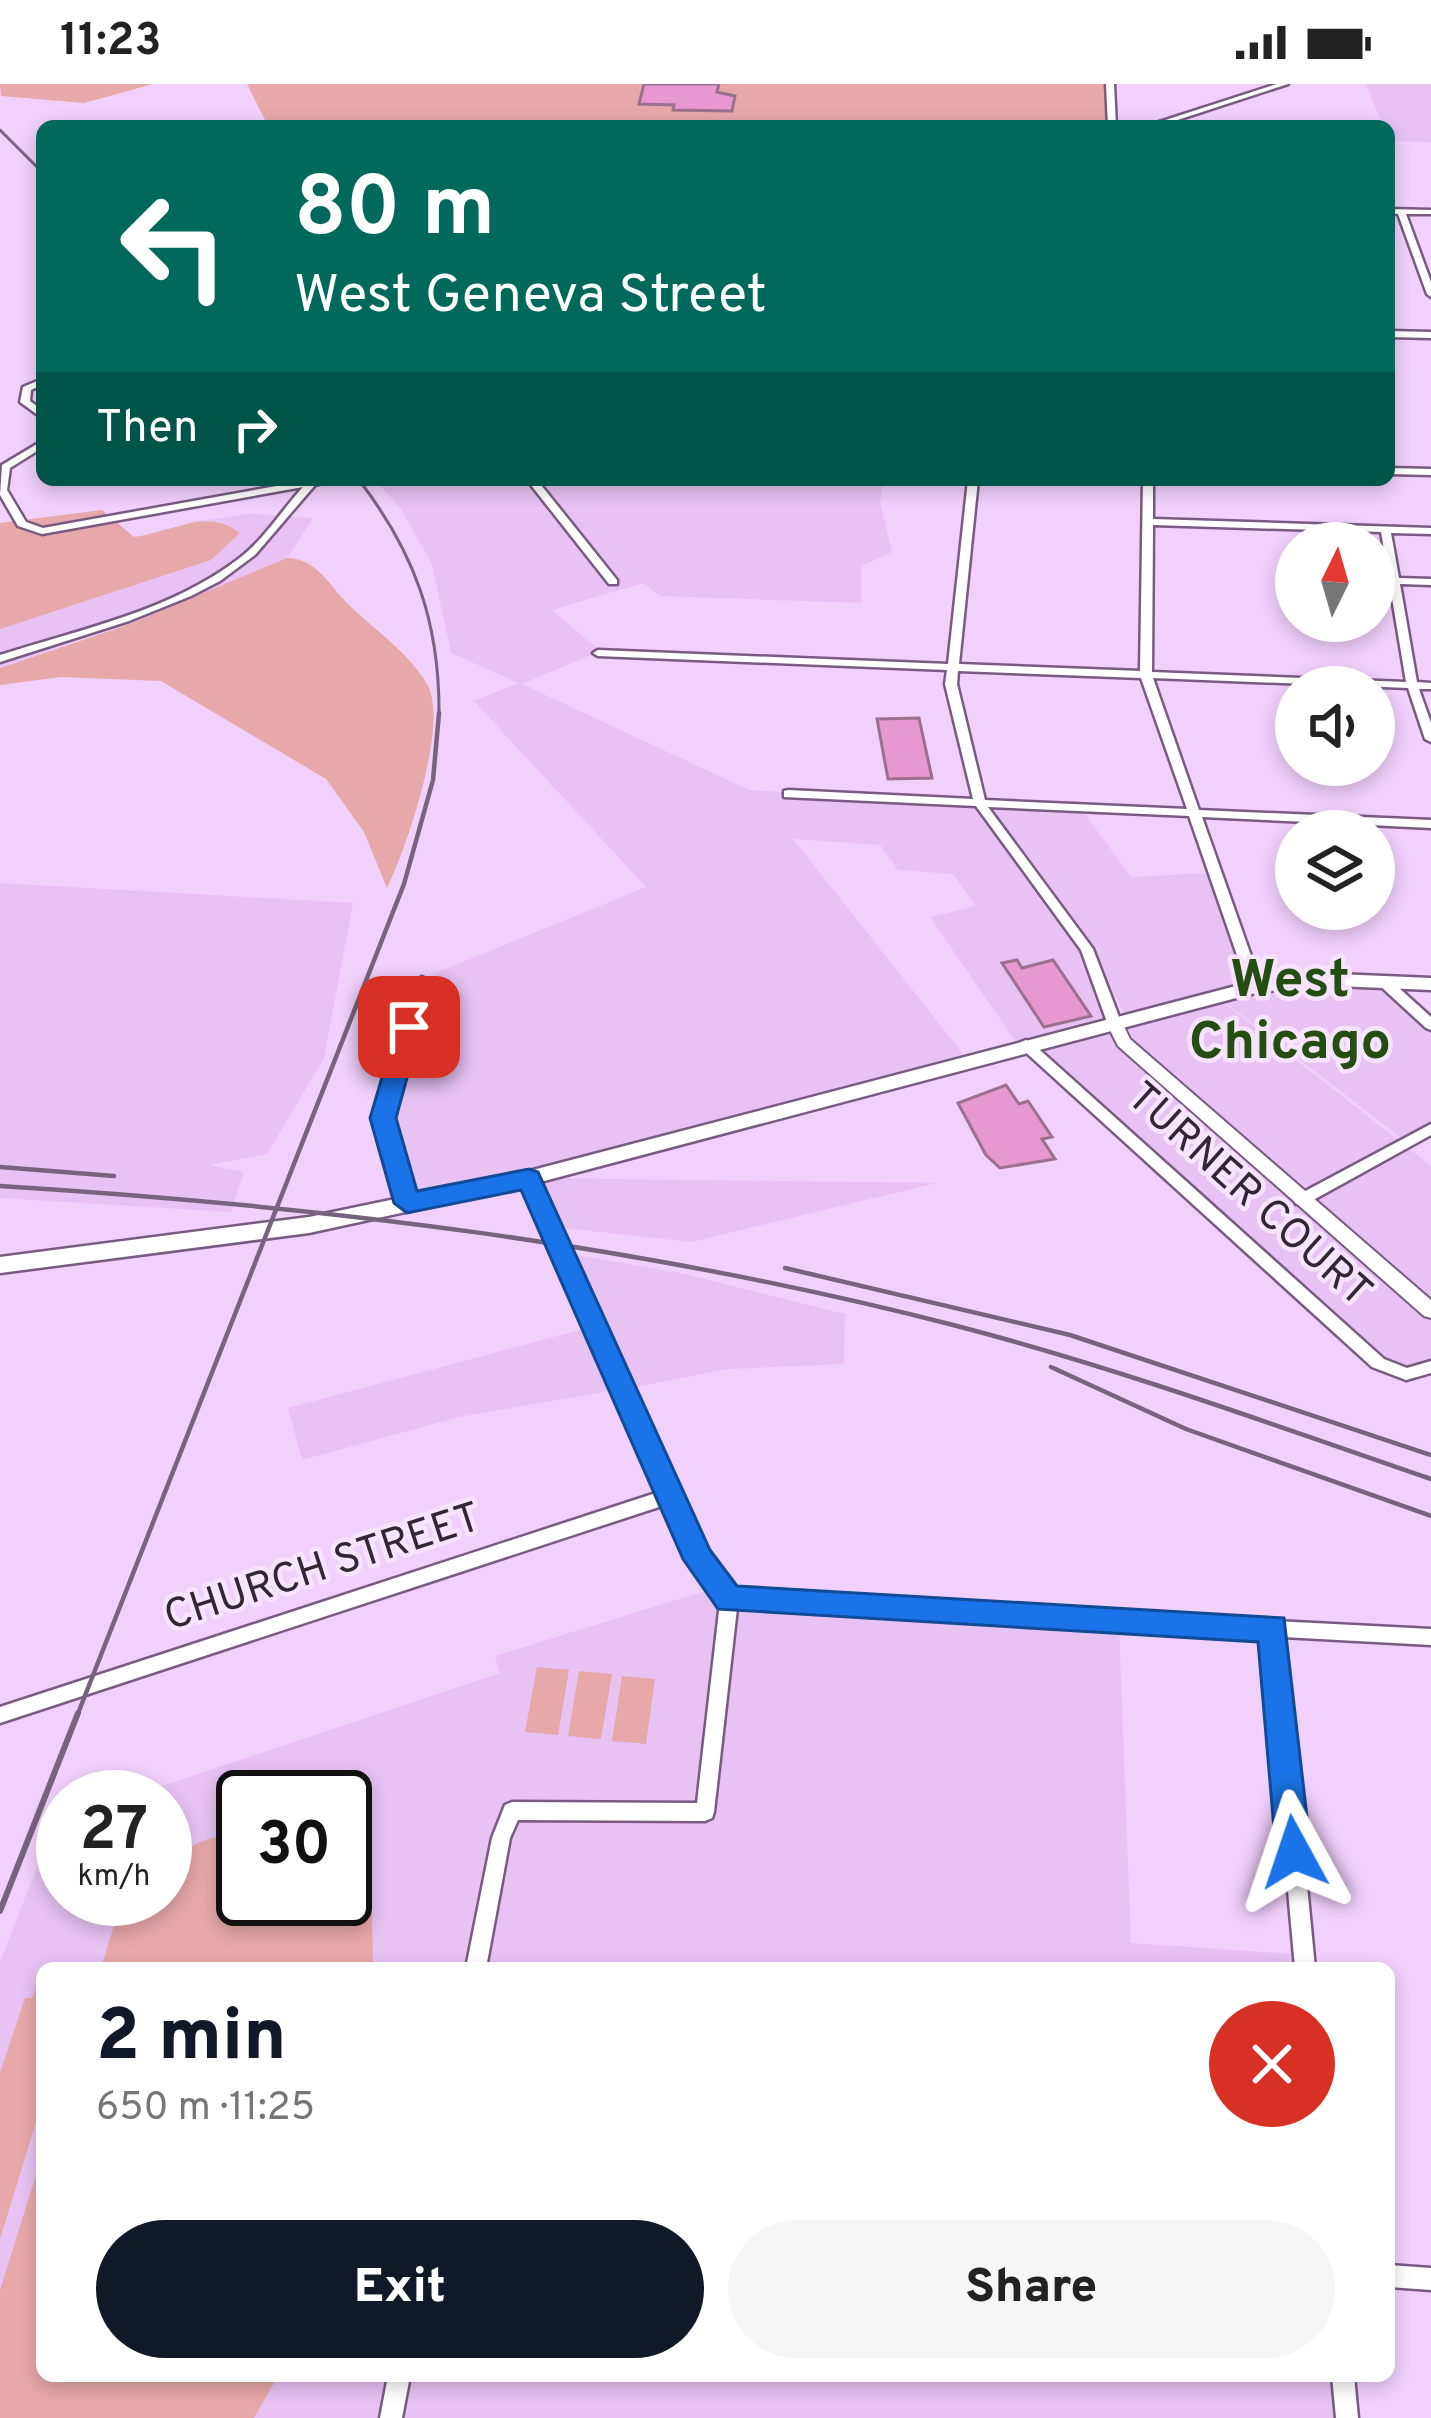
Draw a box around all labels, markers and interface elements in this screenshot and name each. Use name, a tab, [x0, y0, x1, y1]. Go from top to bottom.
text: 11:23	[60, 14, 161, 71]
text: 80 m	[294, 159, 495, 265]
icon: left	[96, 168, 252, 324]
text: West Geneva Street	[294, 263, 767, 332]
icon: right	[222, 396, 288, 462]
text: Then	[96, 401, 198, 458]
north arrow	[1275, 522, 1395, 642]
map controls	[1275, 522, 1395, 930]
button: sound	[1275, 666, 1395, 786]
button: layers	[1275, 810, 1395, 930]
district label: West Chicago	[1189, 948, 1391, 1079]
pin	[358, 976, 460, 1078]
icon: arrive	[376, 994, 442, 1060]
street label: TURNER COURT	[1115, 1072, 1381, 1320]
street label: CHURCH STREET	[158, 1493, 488, 1645]
speed limit sign: 30	[216, 1770, 372, 1926]
position arrow	[1231, 1789, 1357, 1915]
text: 27	[80, 1795, 148, 1871]
text: km/h	[78, 1859, 150, 1896]
text: 2 min	[96, 1994, 286, 2086]
button: close	[1209, 2001, 1335, 2127]
text: 650 m · 11:25	[96, 2085, 315, 2134]
button: Exit	[96, 2220, 704, 2358]
button: Share	[728, 2220, 1335, 2358]

